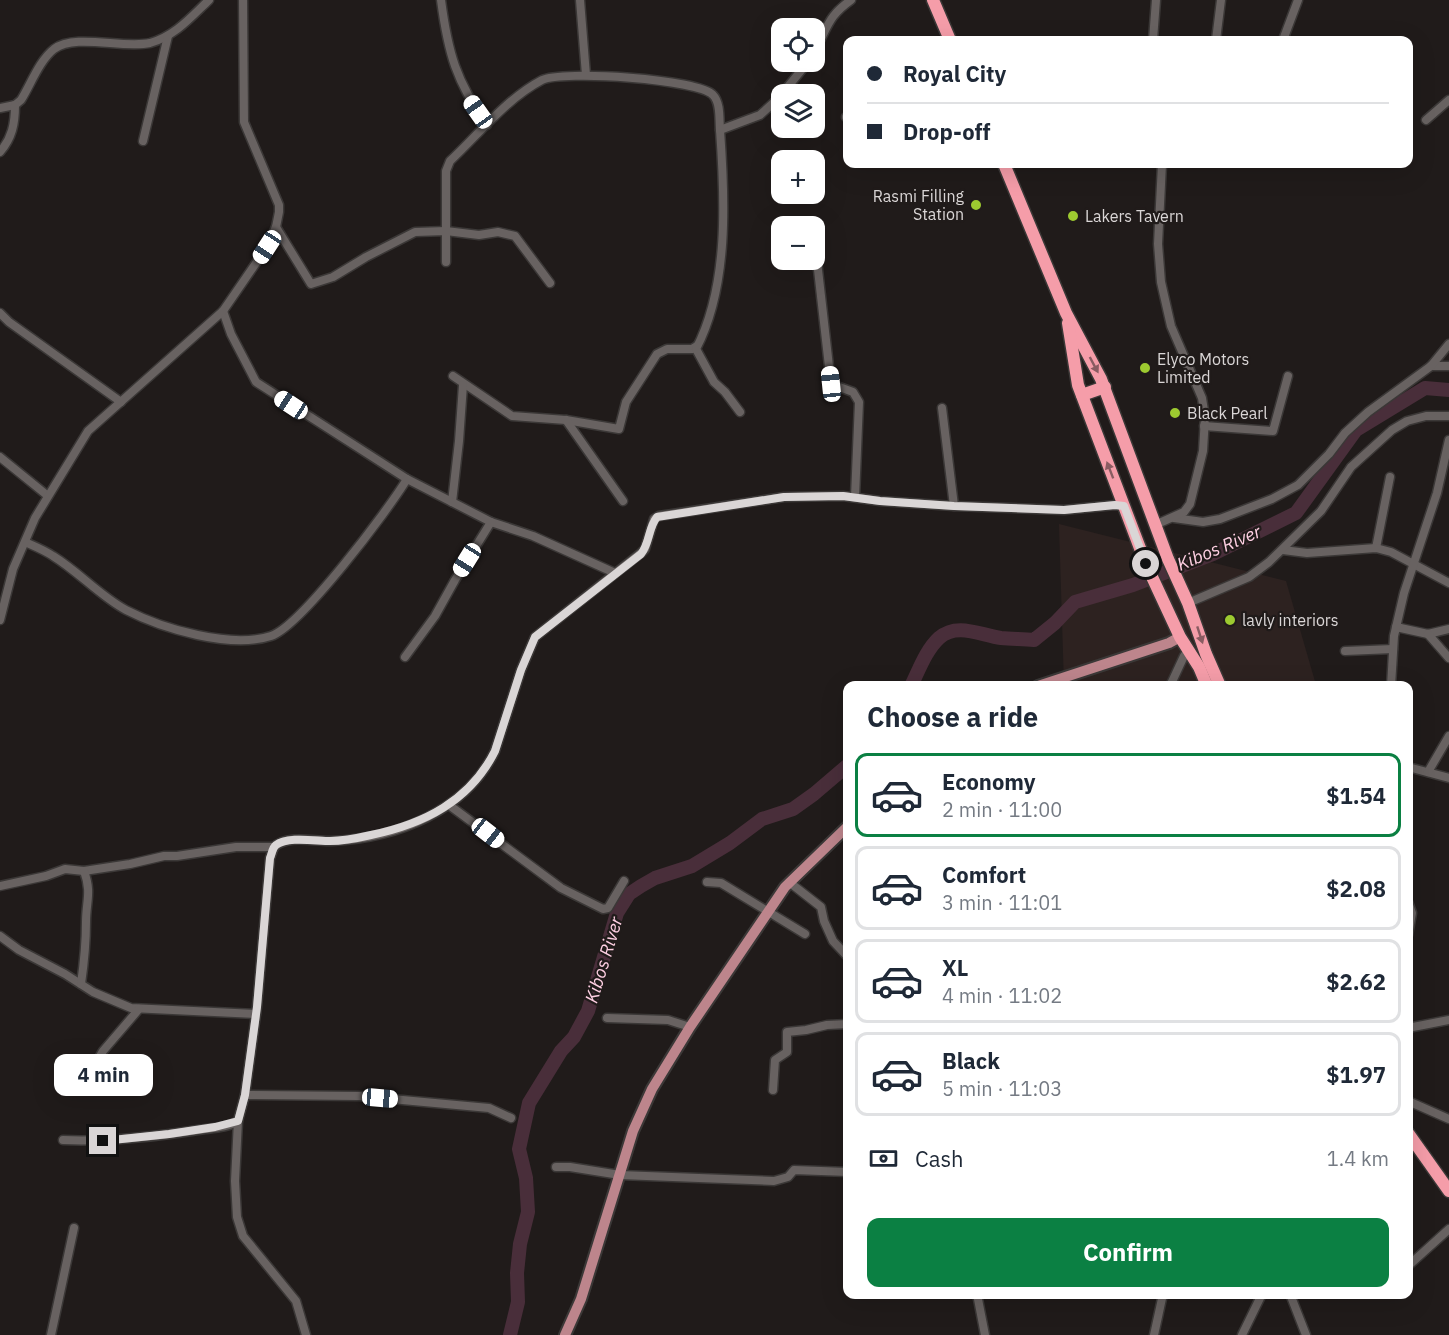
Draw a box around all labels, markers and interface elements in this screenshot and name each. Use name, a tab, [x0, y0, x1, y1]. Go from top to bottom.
map controls	[771, 18, 825, 270]
button: locate	[771, 18, 825, 72]
text: Royal City	[903, 59, 1006, 88]
button: layers	[771, 84, 825, 138]
car	[460, 92, 496, 132]
text: Drop-off	[903, 117, 990, 146]
button: +	[771, 150, 825, 204]
place label: Rasmi Filling Station	[873, 186, 965, 224]
marker: Rasmi Filling Station	[969, 198, 983, 212]
place label: Lakers Tavern	[1085, 206, 1184, 226]
marker: Lakers Tavern	[1066, 209, 1080, 223]
button: −	[771, 216, 825, 270]
car	[250, 227, 284, 267]
place label: Elyco Motors Limited	[1157, 349, 1249, 387]
one-way arrow	[1089, 357, 1099, 374]
marker: Elyco Motors Limited	[1138, 361, 1152, 375]
car	[820, 365, 842, 403]
car	[271, 388, 311, 422]
place label: Black Pearl	[1187, 403, 1268, 423]
marker: Black Pearl	[1168, 406, 1182, 420]
one-way arrow	[1105, 460, 1115, 478]
water label: Kibos River	[1173, 519, 1265, 576]
car	[450, 540, 484, 580]
route start	[1132, 550, 1159, 577]
place label: lavly interiors	[1242, 610, 1339, 630]
marker: lavly interiors	[1223, 613, 1237, 627]
one-way arrow	[1195, 626, 1205, 644]
text: Choose a ride	[867, 699, 1038, 734]
text: Economy	[942, 767, 1036, 796]
icon: car	[870, 768, 924, 822]
text: $1.54	[1326, 781, 1386, 810]
text: 2 min · 11:00	[942, 796, 1062, 823]
car	[468, 815, 508, 851]
text: Comfort	[942, 860, 1026, 889]
icon: car	[870, 861, 924, 915]
text: $2.08	[1326, 874, 1386, 903]
text: 3 min · 11:01	[942, 889, 1062, 916]
water label: Kibos River	[580, 913, 628, 1006]
text: XL	[942, 953, 968, 982]
icon: car	[870, 954, 924, 1008]
text: $2.62	[1326, 967, 1386, 996]
text: 4 min · 11:02	[942, 982, 1062, 1009]
text: Black	[942, 1046, 1000, 1075]
icon: car	[870, 1047, 924, 1101]
callout: 4 min	[54, 1054, 152, 1096]
text: $1.97	[1326, 1060, 1386, 1089]
text: 4 min	[77, 1061, 130, 1088]
text: 5 min · 11:03	[942, 1075, 1062, 1102]
car	[361, 1087, 399, 1109]
route end	[89, 1127, 116, 1154]
icon: cash	[867, 1142, 900, 1175]
text: Cash	[915, 1144, 964, 1173]
text: 1.4 km	[1327, 1145, 1389, 1172]
button: Confirm	[867, 1218, 1389, 1287]

